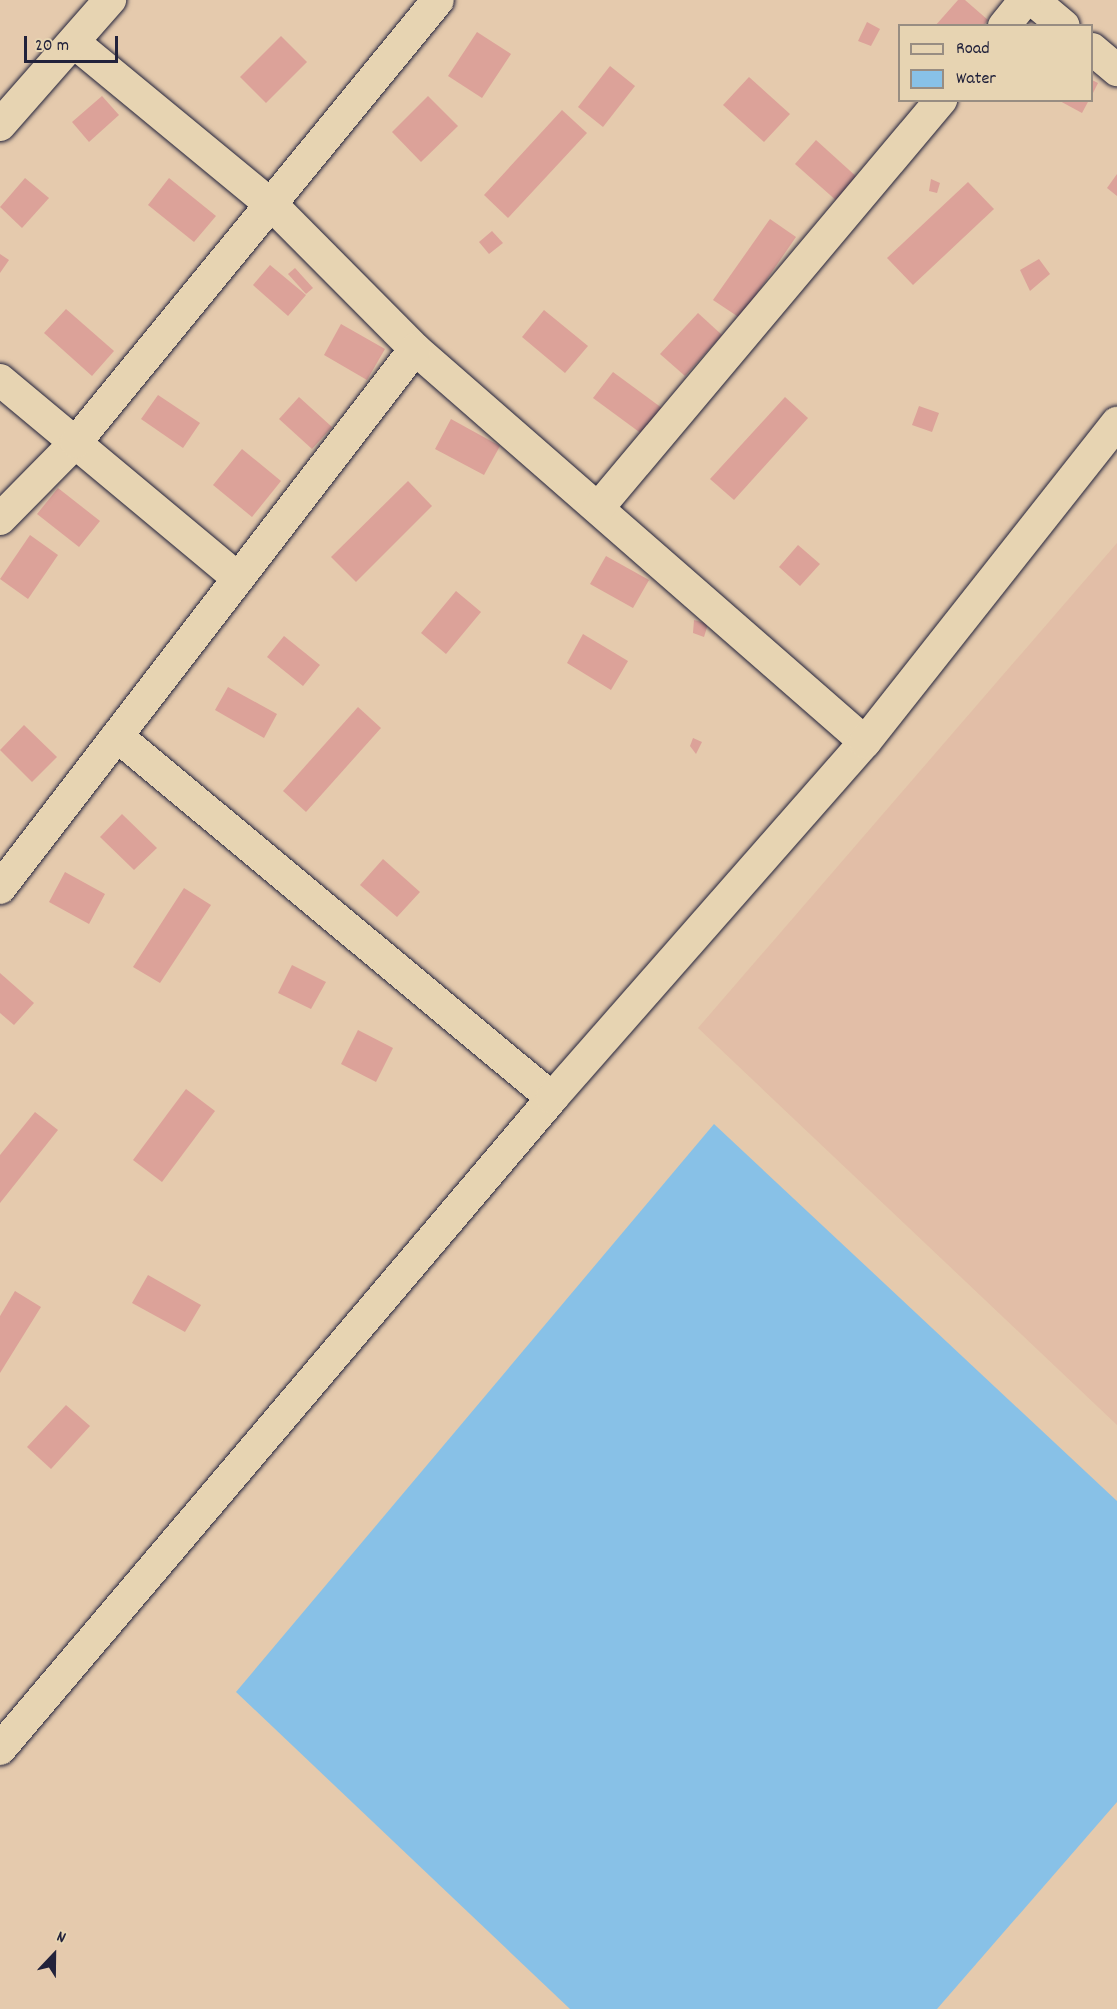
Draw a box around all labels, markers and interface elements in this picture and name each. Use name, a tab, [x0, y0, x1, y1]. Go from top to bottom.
scale bar	[27, 24, 122, 62]
legend	[898, 24, 1093, 102]
text: 20 m	[35, 34, 69, 59]
text: Road	[956, 37, 990, 62]
text: Water	[956, 67, 996, 92]
north arrow	[24, 1925, 84, 1985]
text: N	[53, 1926, 69, 1950]

